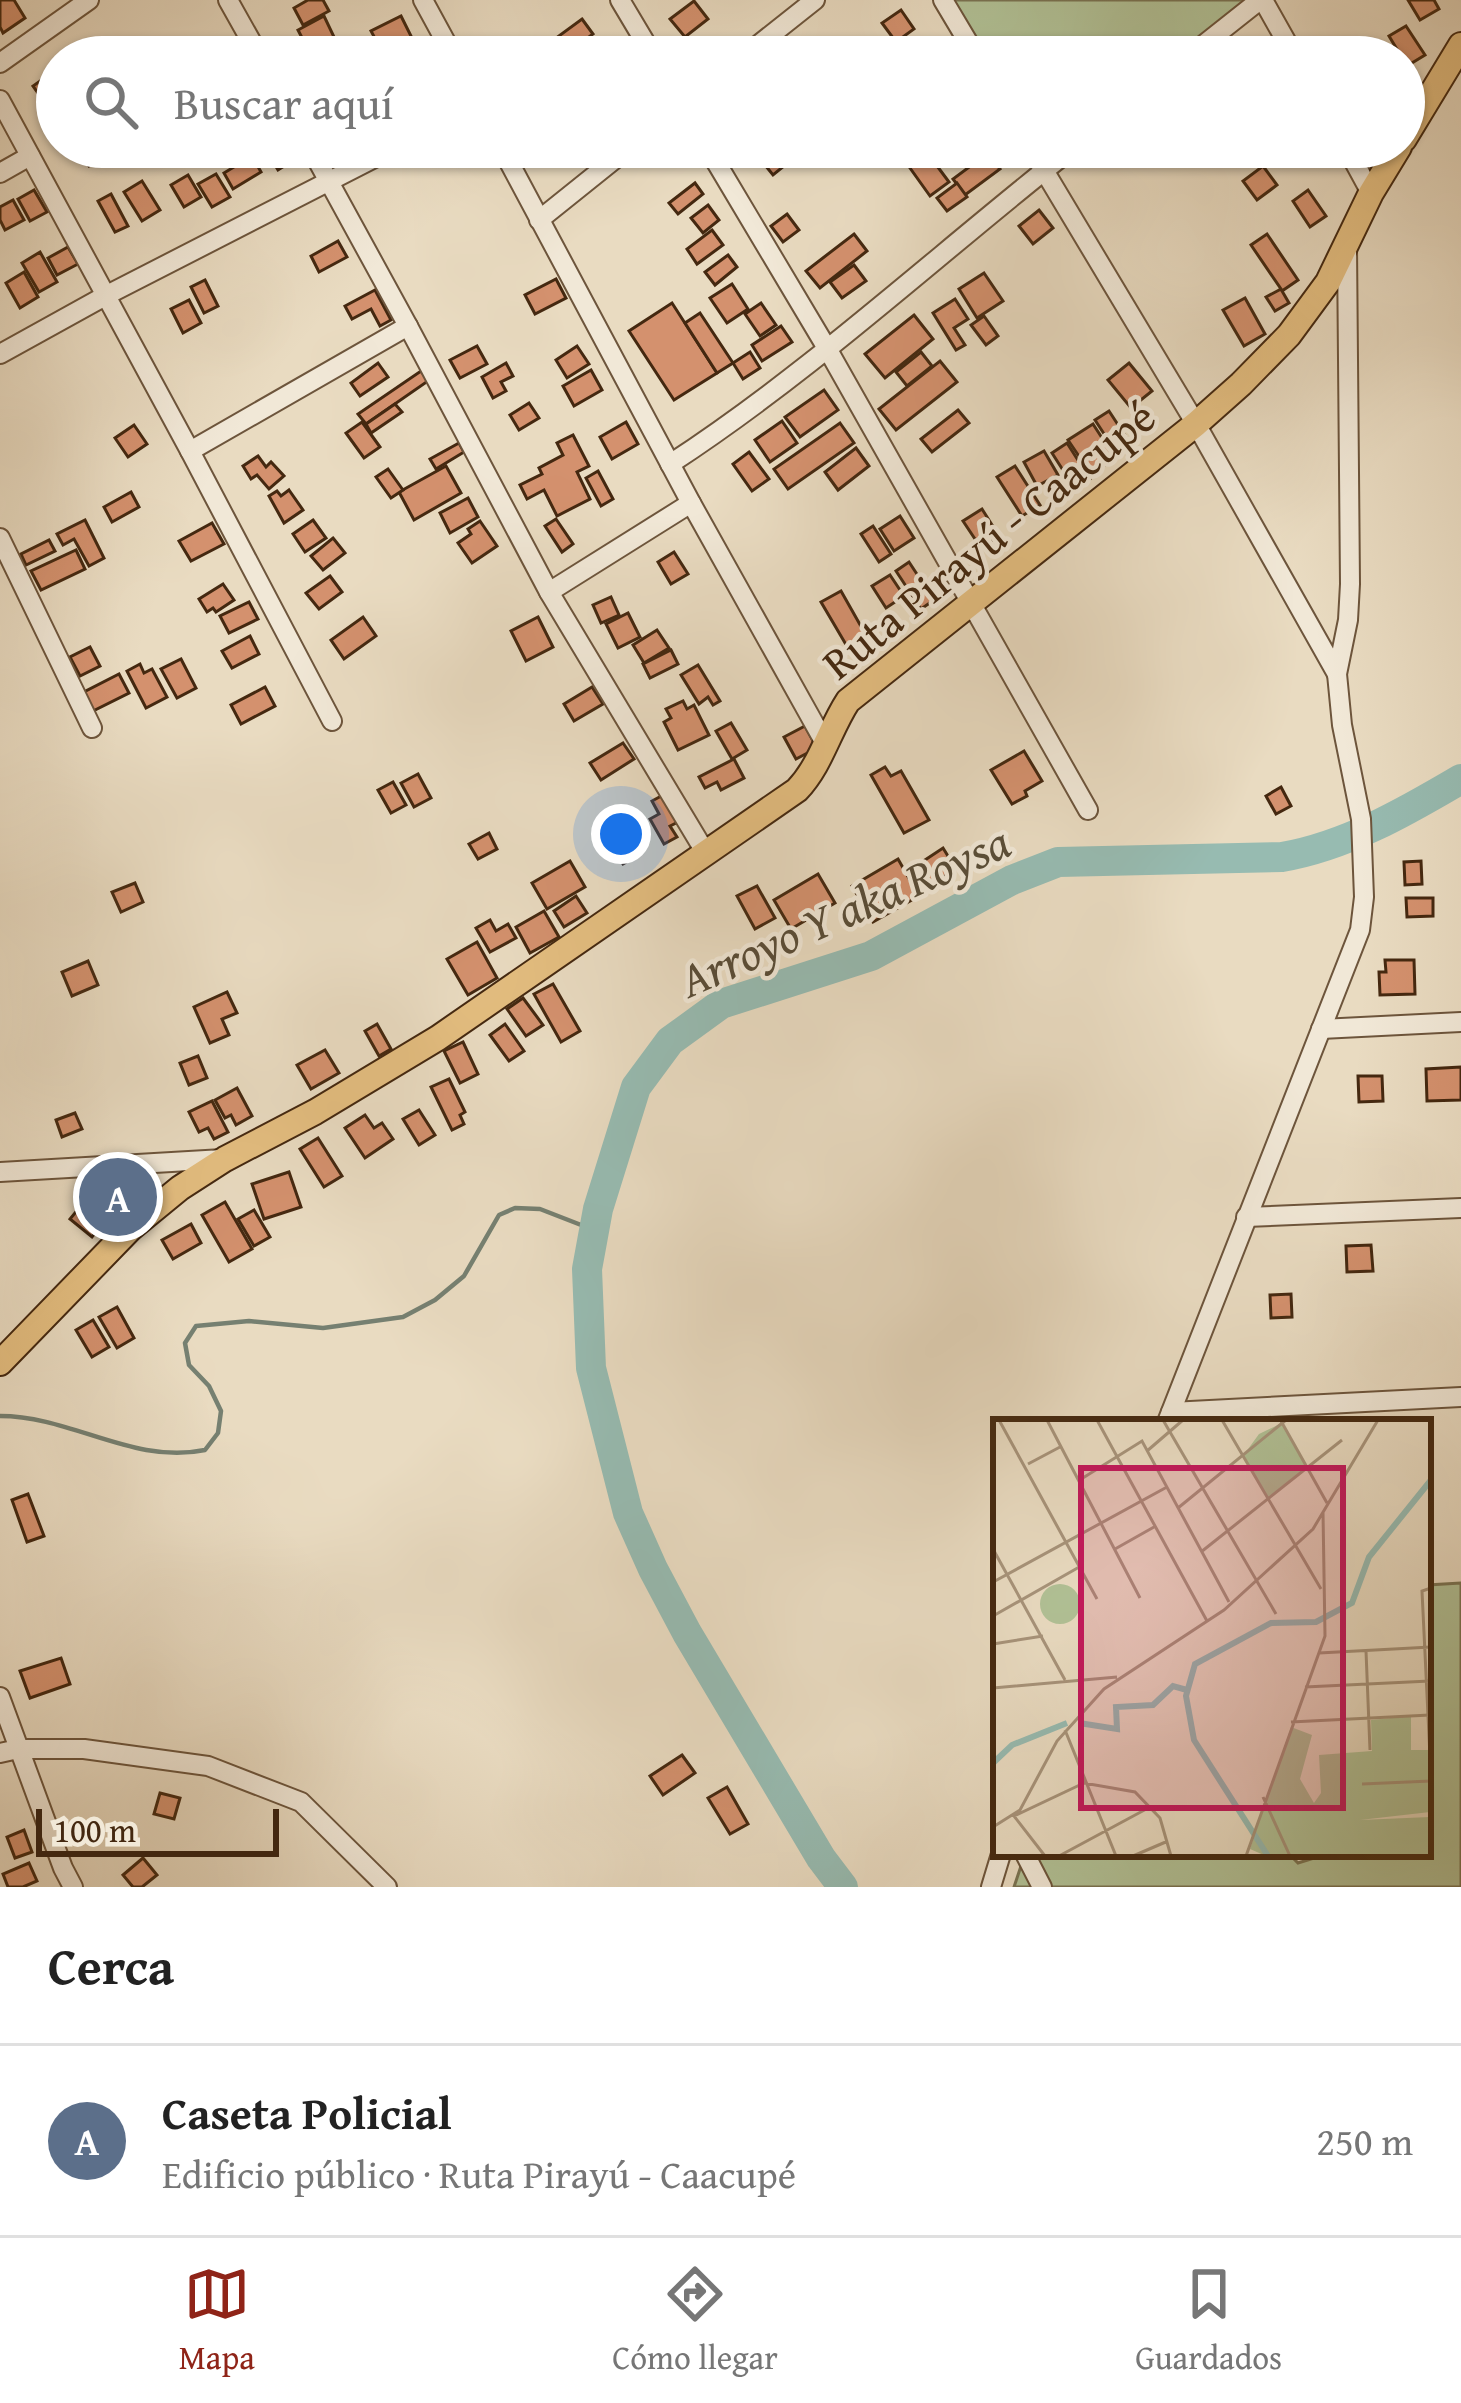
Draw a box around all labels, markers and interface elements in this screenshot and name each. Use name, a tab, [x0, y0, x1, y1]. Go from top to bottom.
search box	[36, 36, 1425, 168]
icon: search	[78, 69, 144, 135]
text: Buscar aquí	[174, 70, 393, 135]
street label: Ruta Pirayú - Caacupé	[807, 384, 1169, 694]
your location	[591, 804, 651, 864]
water label: Arroyo Y aka Roysa	[666, 805, 1021, 1015]
pin: A	[79, 1152, 157, 1242]
inset map	[993, 1419, 1431, 1857]
scale bar	[36, 1803, 279, 1856]
text: 100 m	[54, 1806, 136, 1854]
text: Cerca	[48, 1928, 174, 2003]
text: Caseta Policial	[162, 2080, 452, 2145]
text: A	[75, 2112, 99, 2169]
text: 250 m	[1316, 2112, 1413, 2169]
text: Edificio público · Ruta Pirayú - Caacupé	[162, 2145, 796, 2202]
tab: Mapa	[179, 2261, 255, 2381]
tab: Cómo llegar	[612, 2261, 778, 2381]
tab: Guardados	[1135, 2261, 1282, 2381]

